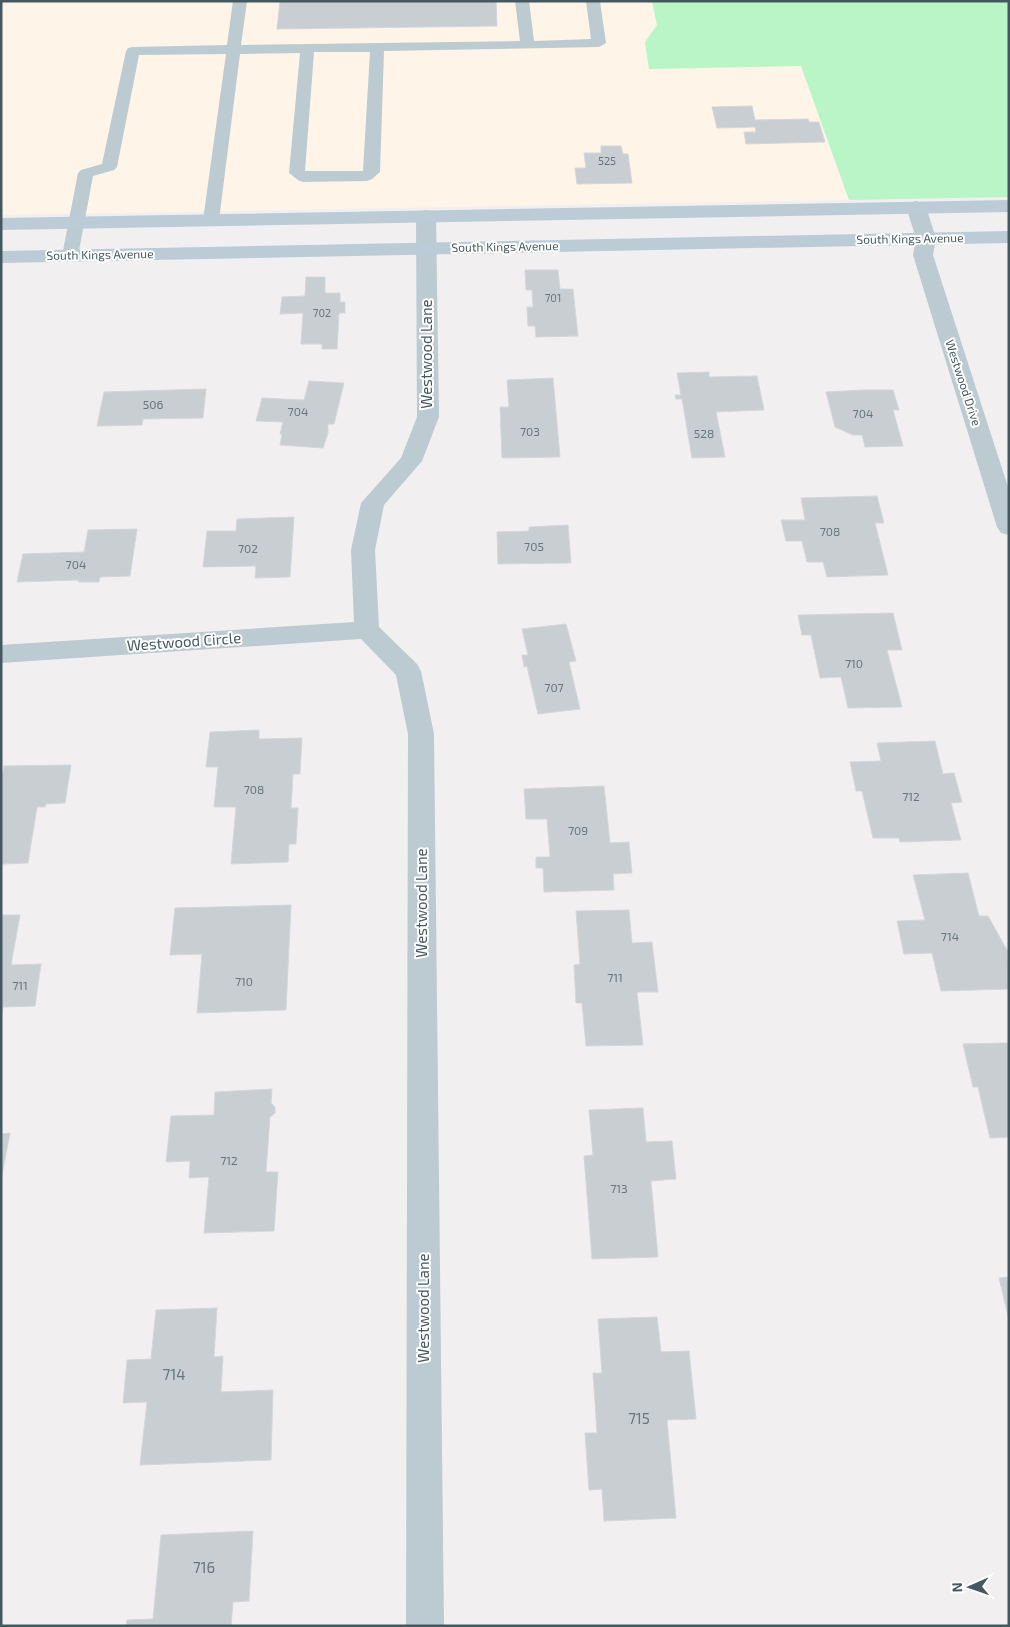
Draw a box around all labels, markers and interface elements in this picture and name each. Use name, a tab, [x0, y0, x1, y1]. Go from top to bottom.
house number: 525	[598, 154, 616, 167]
street label: South Kings Avenue	[856, 230, 964, 246]
street label: South Kings Avenue	[451, 238, 559, 254]
street label: South Kings Avenue	[46, 246, 154, 262]
house number: 701	[545, 291, 561, 304]
street label: Westwood Lane	[417, 299, 435, 409]
house number: 702	[313, 306, 331, 319]
street label: Westwood Drive	[943, 338, 984, 428]
house number: 506	[143, 397, 163, 411]
house number: 704	[288, 404, 308, 418]
house number: 704	[853, 406, 873, 420]
house number: 703	[520, 424, 540, 438]
house number: 528	[694, 426, 714, 440]
house number: 708	[820, 524, 840, 538]
house number: 705	[524, 539, 544, 553]
house number: 702	[238, 541, 258, 555]
house number: 704	[66, 557, 86, 571]
street label: Westwood Circle	[126, 628, 242, 654]
house number: 710	[845, 656, 863, 670]
house number: 707	[544, 680, 564, 694]
house number: 708	[244, 782, 264, 796]
house number: 712	[902, 789, 920, 803]
house number: 709	[568, 823, 588, 837]
street label: Westwood Lane	[412, 848, 430, 958]
house number: 714	[941, 929, 959, 943]
house number: 711	[607, 970, 623, 984]
house number: 710	[235, 974, 253, 988]
house number: 711	[12, 978, 28, 992]
house number: 712	[220, 1153, 238, 1167]
house number: 713	[610, 1181, 628, 1195]
street label: Westwood Lane	[414, 1253, 432, 1363]
house number: 714	[163, 1365, 185, 1383]
house number: 715	[628, 1409, 650, 1427]
house number: 716	[193, 1558, 215, 1576]
north arrow	[945, 1562, 995, 1612]
text: N	[948, 1582, 965, 1593]

